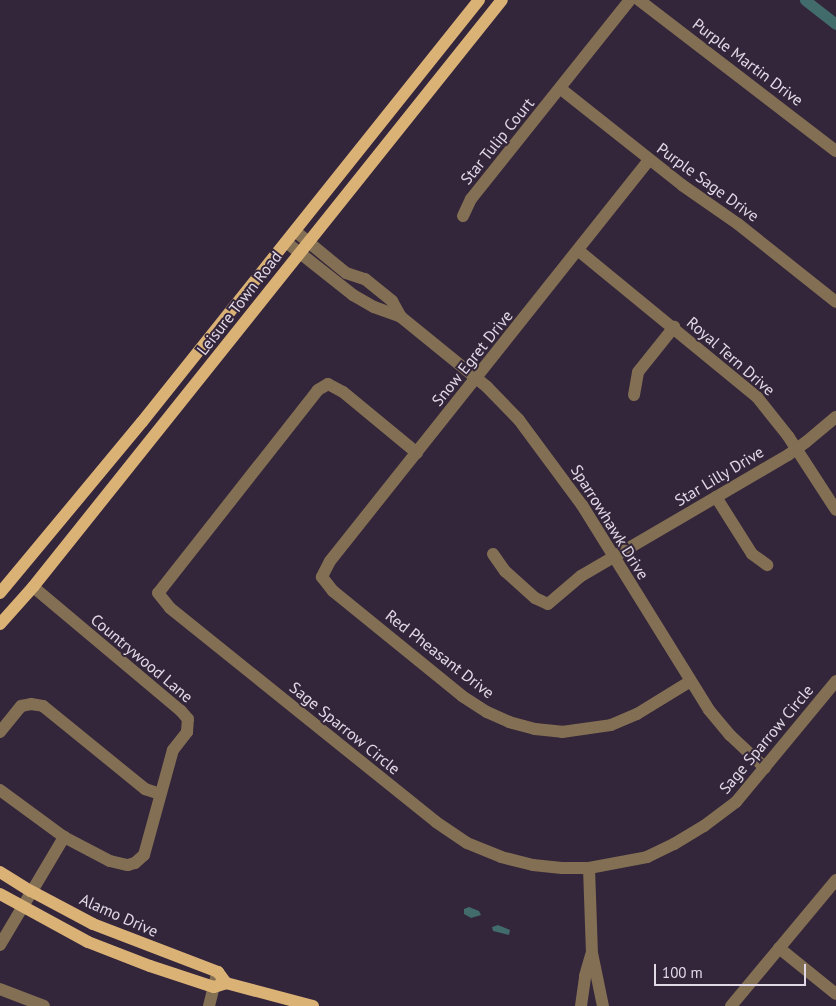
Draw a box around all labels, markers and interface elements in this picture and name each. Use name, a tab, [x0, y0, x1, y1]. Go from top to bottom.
street label: Purple Martin Drive	[689, 14, 807, 110]
street label: Star Tulip Court	[456, 94, 538, 188]
street label: Purple Sage Drive	[653, 139, 763, 225]
street label: Leisure Town Road	[192, 247, 286, 359]
street label: Snow Egret Drive	[427, 306, 517, 410]
street label: Royal Tern Drive	[683, 312, 779, 400]
street label: Star Lilly Drive	[671, 442, 767, 510]
street label: Sparrowhawk Drive	[567, 461, 653, 583]
street label: Red Pheasant Drive	[382, 606, 498, 702]
street label: Countrywood Lane	[87, 610, 197, 706]
street label: Sage Sparrow Circle	[286, 678, 404, 778]
street label: Sage Sparrow Circle	[715, 680, 817, 798]
street label: Alamo Drive	[77, 889, 161, 941]
scale bar	[656, 954, 808, 986]
text: 100 m	[662, 963, 703, 982]

